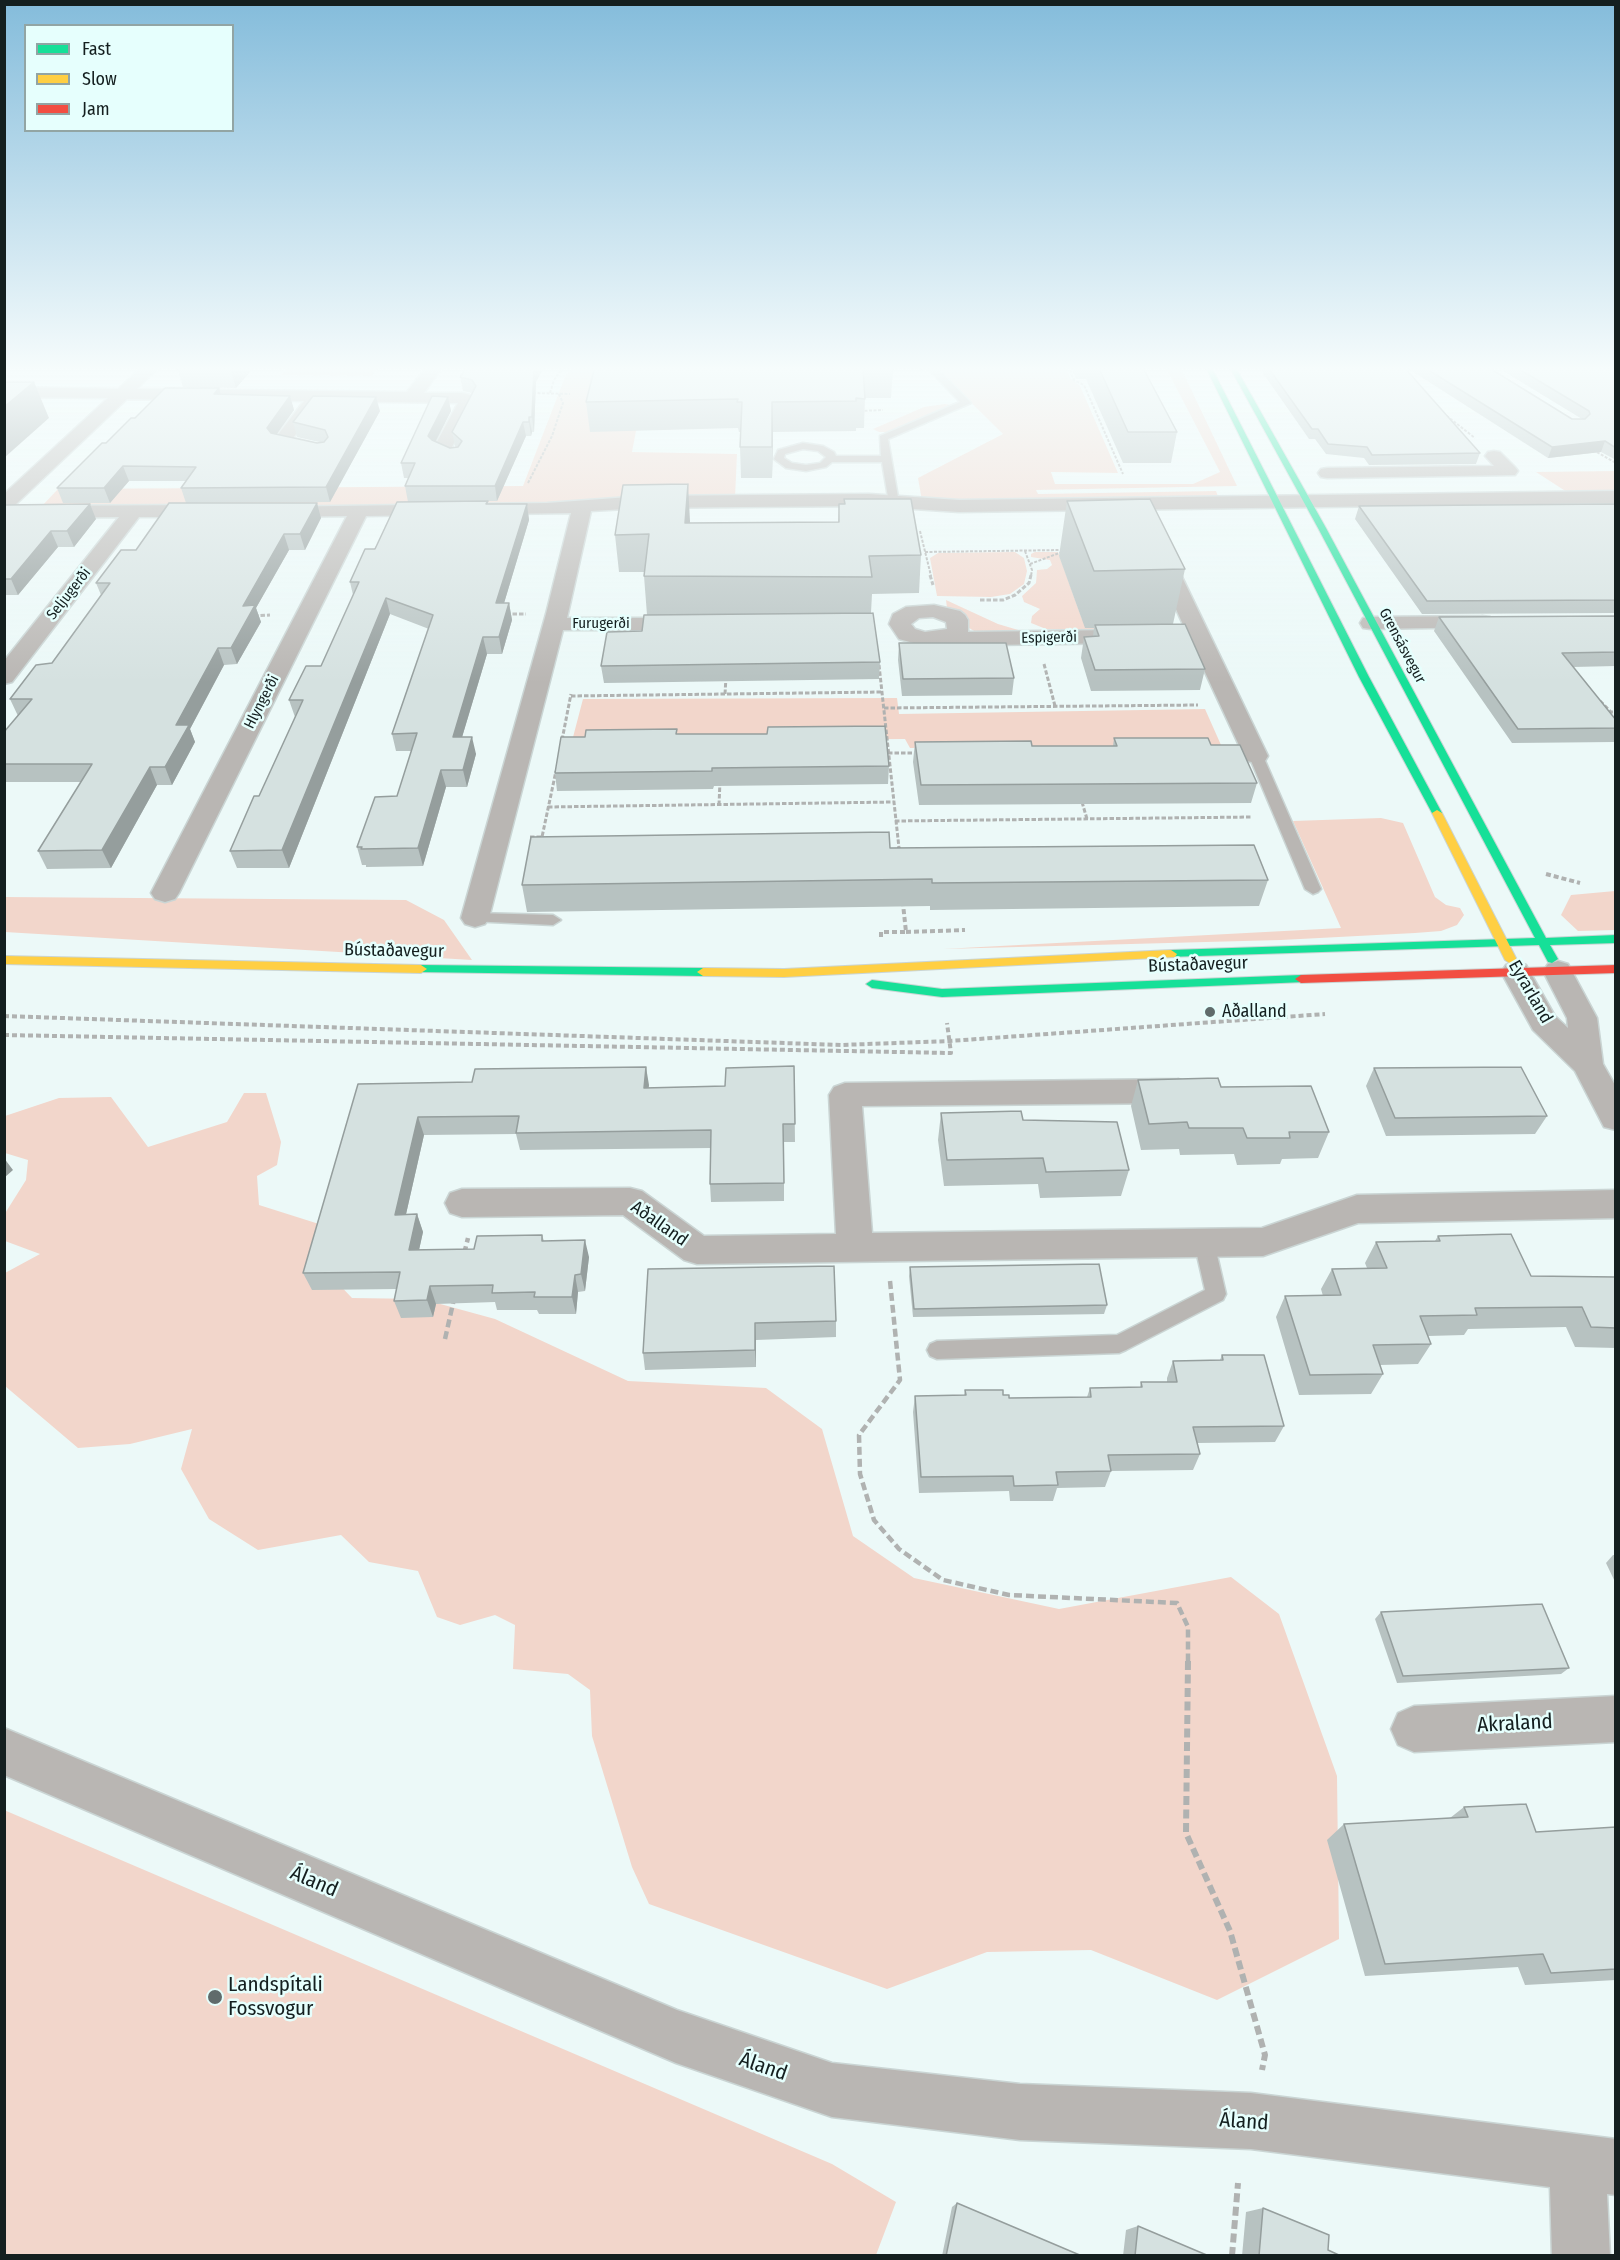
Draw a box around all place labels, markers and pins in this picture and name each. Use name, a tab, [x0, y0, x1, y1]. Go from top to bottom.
place label: Aðalland	[1222, 1001, 1287, 1023]
marker: Aðalland	[1203, 1005, 1217, 1019]
place label: Landspítali Fossvogur	[228, 1972, 323, 2022]
marker: Landspítali Fossvogur	[206, 1988, 224, 2006]

